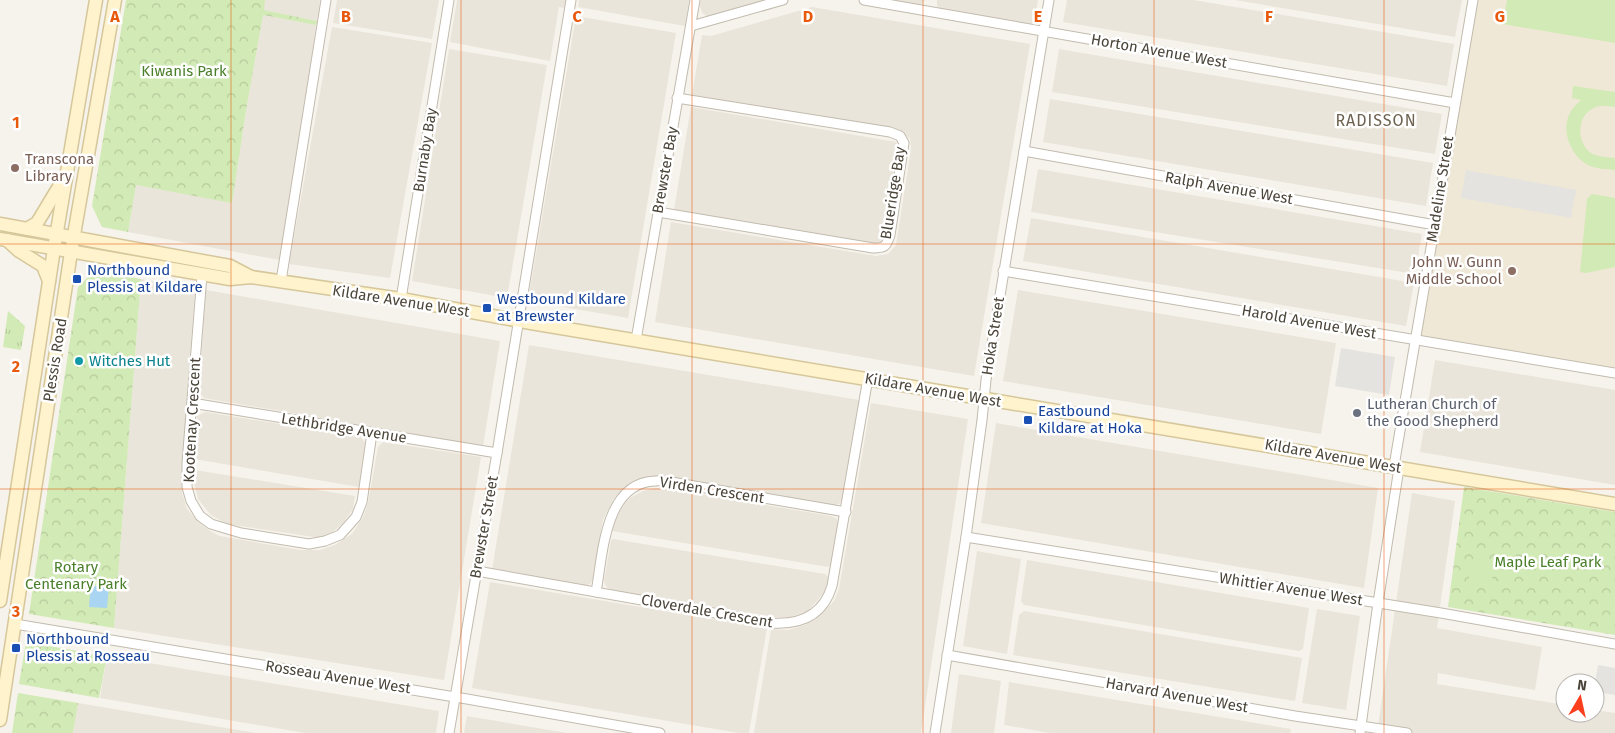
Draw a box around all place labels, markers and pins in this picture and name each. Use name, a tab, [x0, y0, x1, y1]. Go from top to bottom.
place label: Transcona Library	[25, 150, 94, 185]
marker: Transcona Library	[9, 162, 21, 174]
place label: John W. Gunn Middle School	[1406, 253, 1503, 288]
place label: Northbound Plessis at Kildare	[87, 261, 203, 296]
marker: John W. Gunn Middle School	[1506, 265, 1518, 277]
marker: Northbound Plessis at Kildare	[71, 273, 83, 285]
place label: Westbound Kildare at Brewster	[497, 290, 626, 325]
marker: Westbound Kildare at Brewster	[481, 302, 493, 314]
place label: Witches Hut	[89, 352, 171, 370]
marker: Witches Hut	[73, 355, 85, 367]
place label: Lutheran Church of the Good Shepherd	[1367, 395, 1499, 430]
place label: Eastbound Kildare at Hoka	[1038, 402, 1142, 437]
marker: Lutheran Church of the Good Shepherd	[1351, 407, 1363, 419]
marker: Eastbound Kildare at Hoka	[1022, 414, 1034, 426]
place label: Northbound Plessis at Rosseau	[26, 630, 150, 665]
marker: Northbound Plessis at Rosseau	[10, 642, 22, 654]

